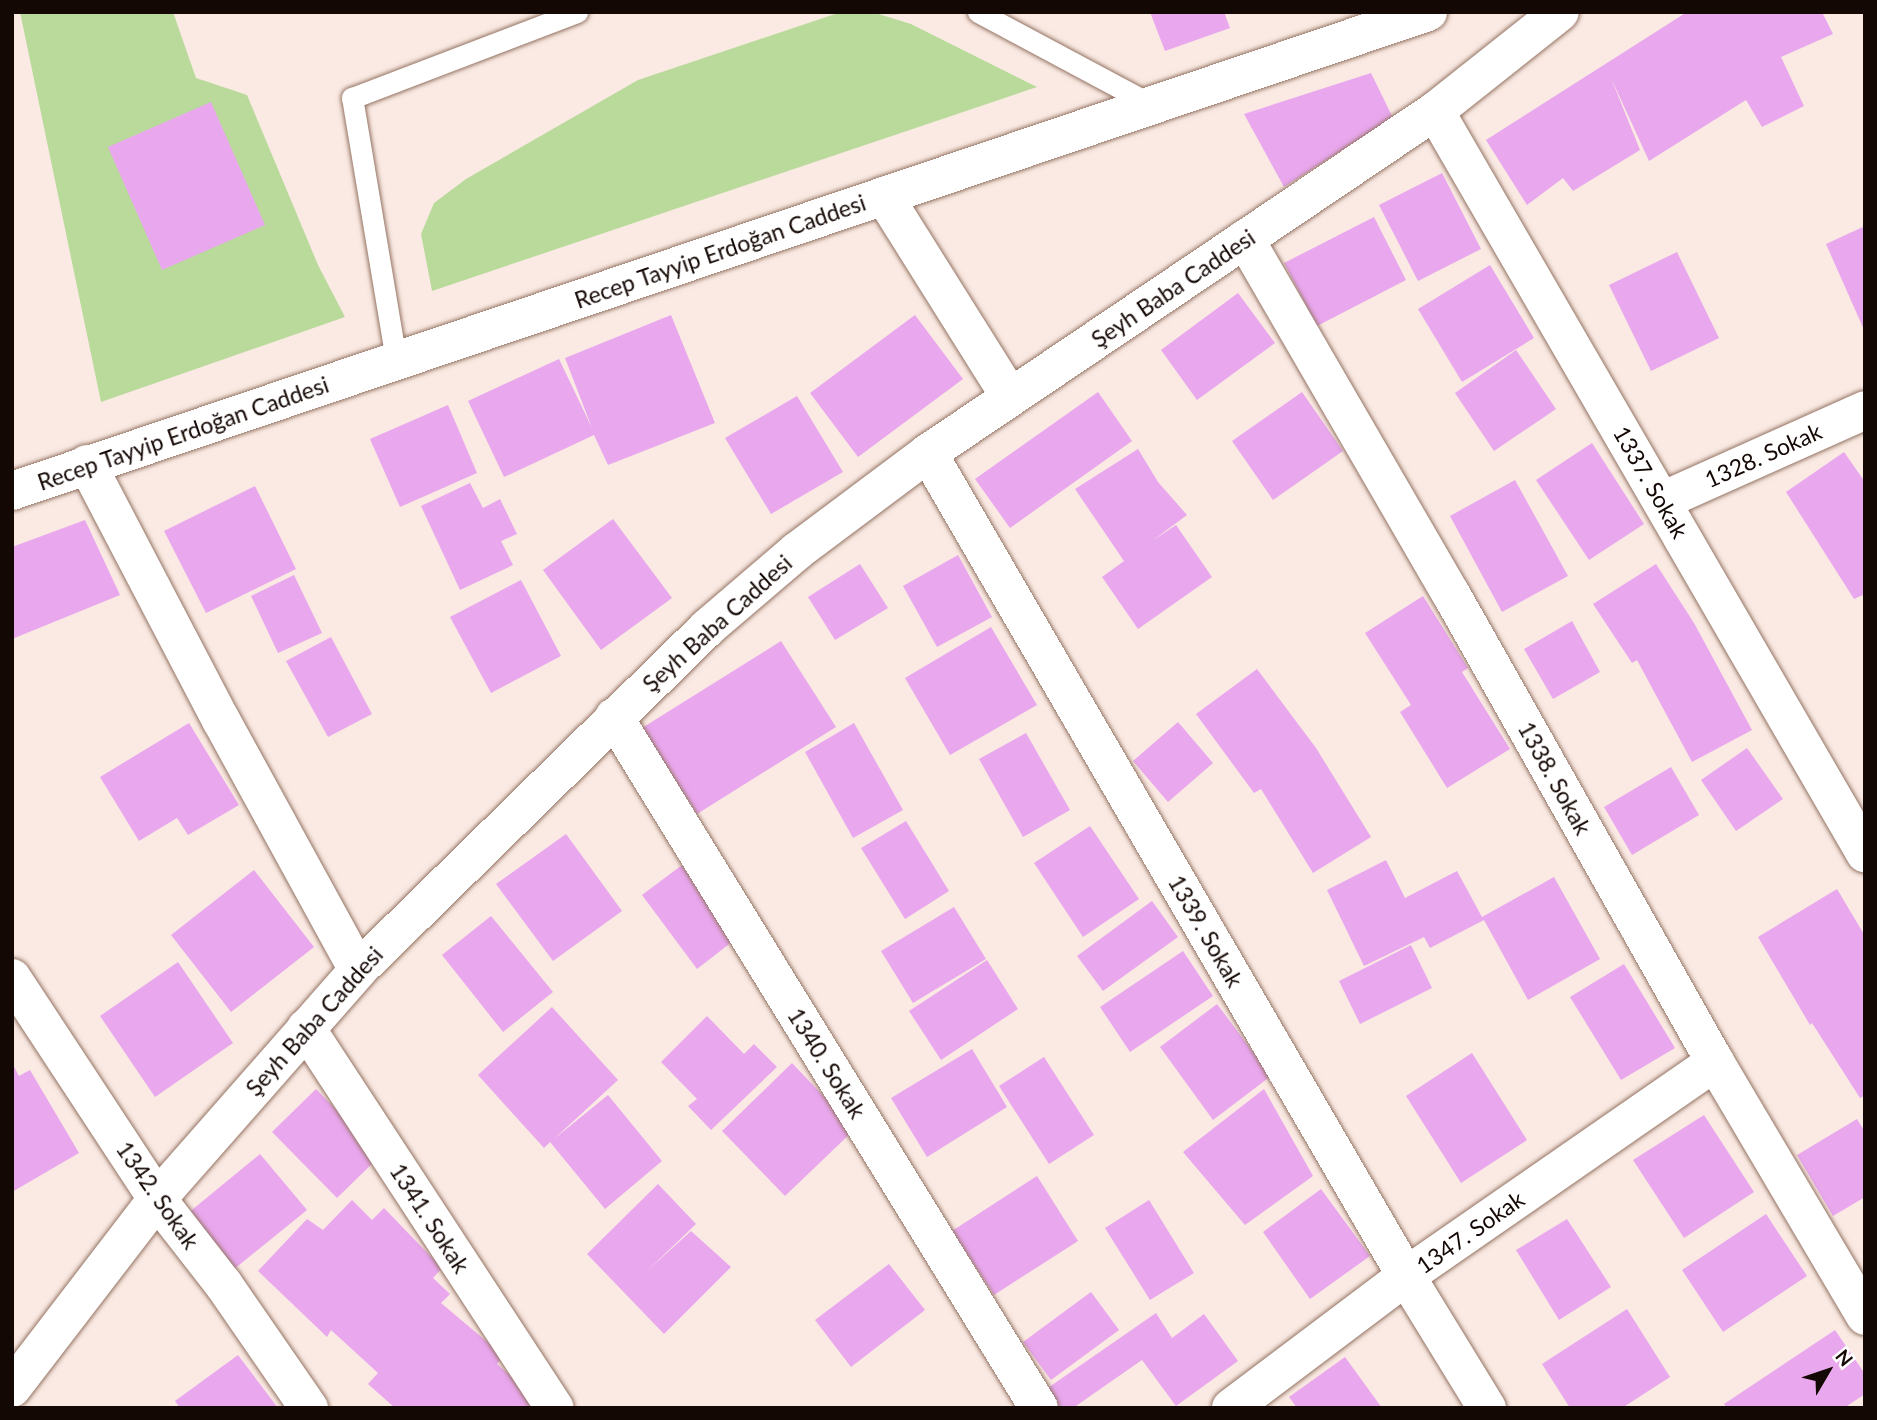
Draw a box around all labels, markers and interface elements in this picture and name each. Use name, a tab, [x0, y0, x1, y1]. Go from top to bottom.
street label: Recep Tayyip Erdoğan Caddesi	[571, 188, 869, 314]
street label: Şeyh Baba Caddesi	[1086, 223, 1260, 353]
street label: Recep Tayyip Erdoğan Caddesi	[34, 370, 332, 496]
street label: 1328. Sokak	[1700, 417, 1826, 493]
street label: 1337. Sokak	[1608, 421, 1694, 543]
street label: Şeyh Baba Caddesi	[637, 549, 797, 697]
street label: 1338. Sokak	[1513, 717, 1597, 839]
street label: 1339. Sokak	[1163, 870, 1249, 992]
street label: Şeyh Baba Caddesi	[240, 941, 388, 1101]
street label: 1340. Sokak	[782, 1003, 872, 1123]
street label: 1342. Sokak	[111, 1136, 205, 1254]
street label: 1341. Sokak	[384, 1158, 476, 1278]
street label: 1347. Sokak	[1411, 1185, 1529, 1279]
north arrow	[1793, 1336, 1863, 1406]
text: N	[1831, 1345, 1858, 1370]

